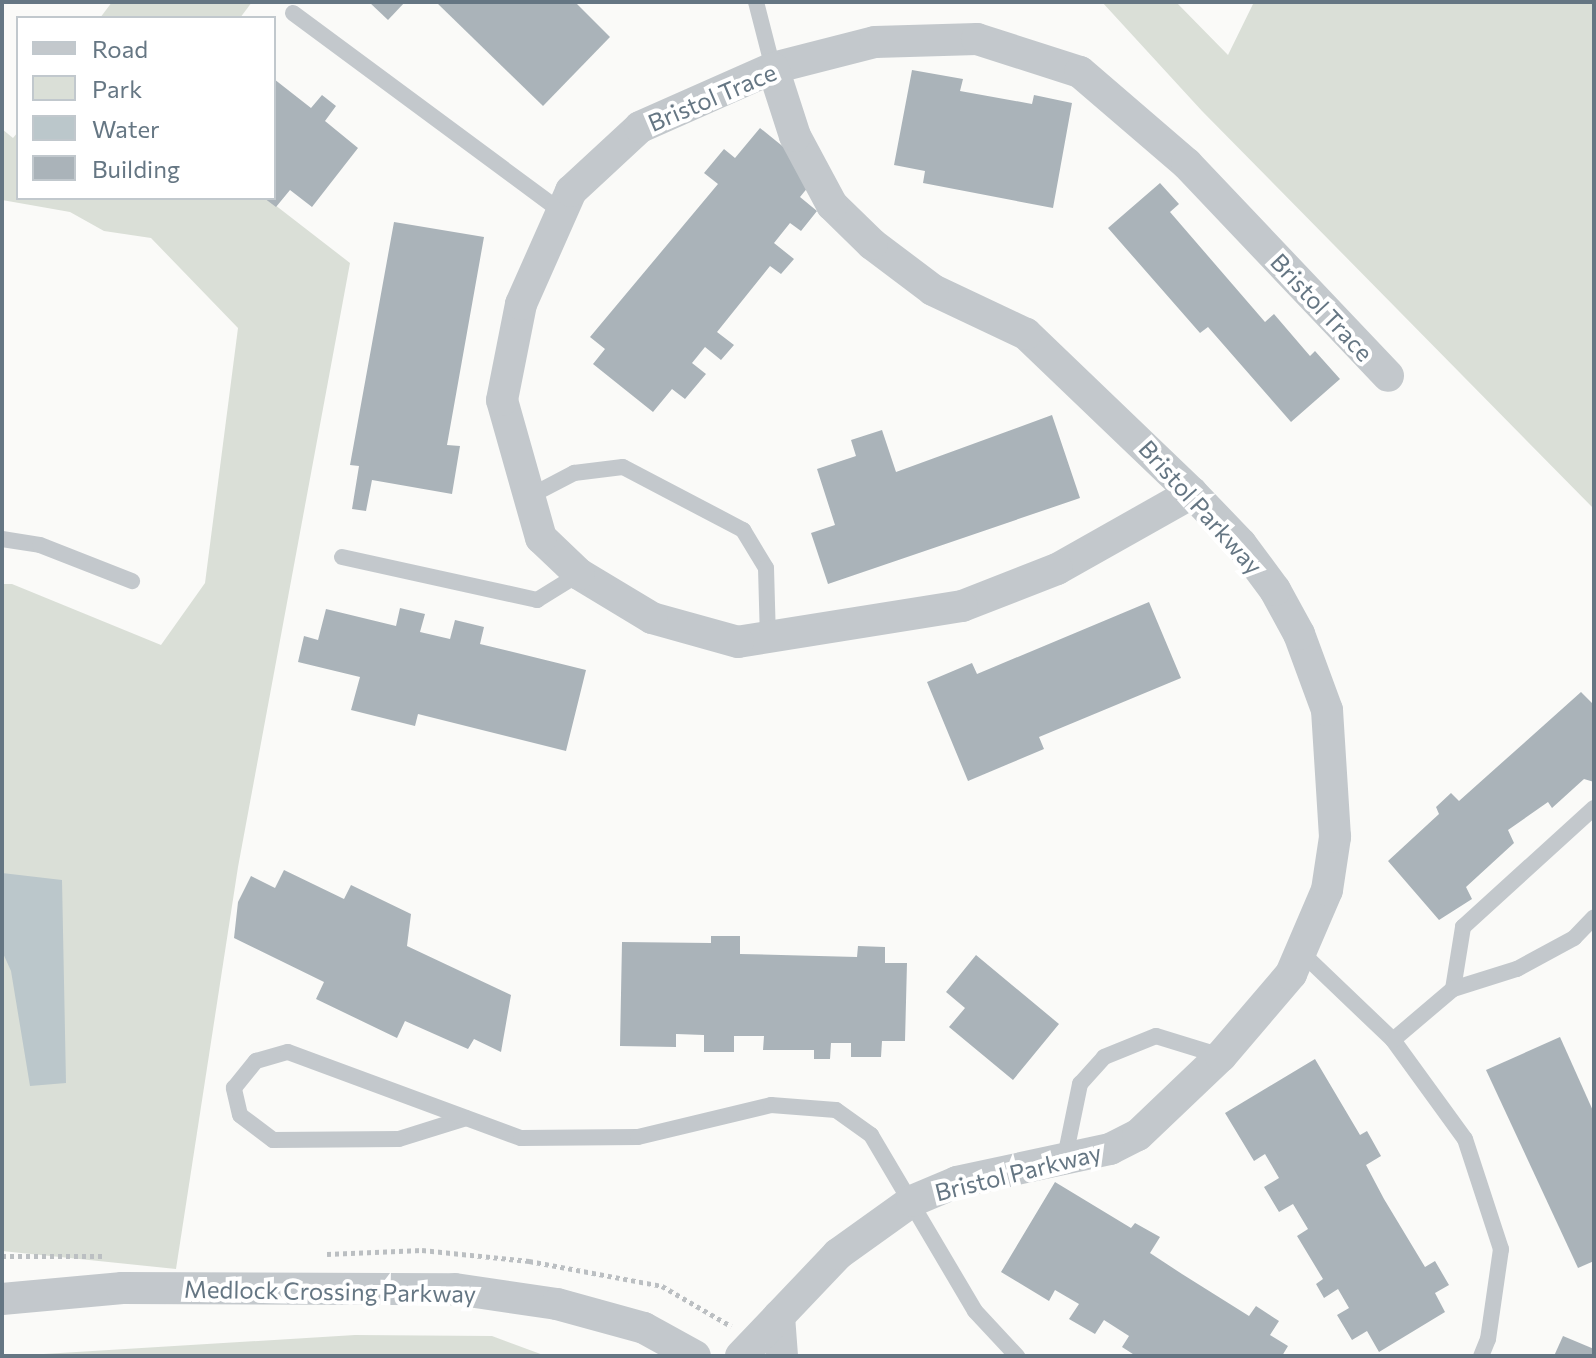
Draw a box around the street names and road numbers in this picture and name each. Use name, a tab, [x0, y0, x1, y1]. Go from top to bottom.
street label: Bristol Trace	[644, 57, 780, 137]
street label: Bristol Trace	[1265, 247, 1379, 367]
street label: Bristol Parkway	[1133, 434, 1269, 580]
street label: Bristol Parkway	[932, 1137, 1104, 1207]
street label: Medlock Crossing Parkway	[184, 1274, 476, 1308]

